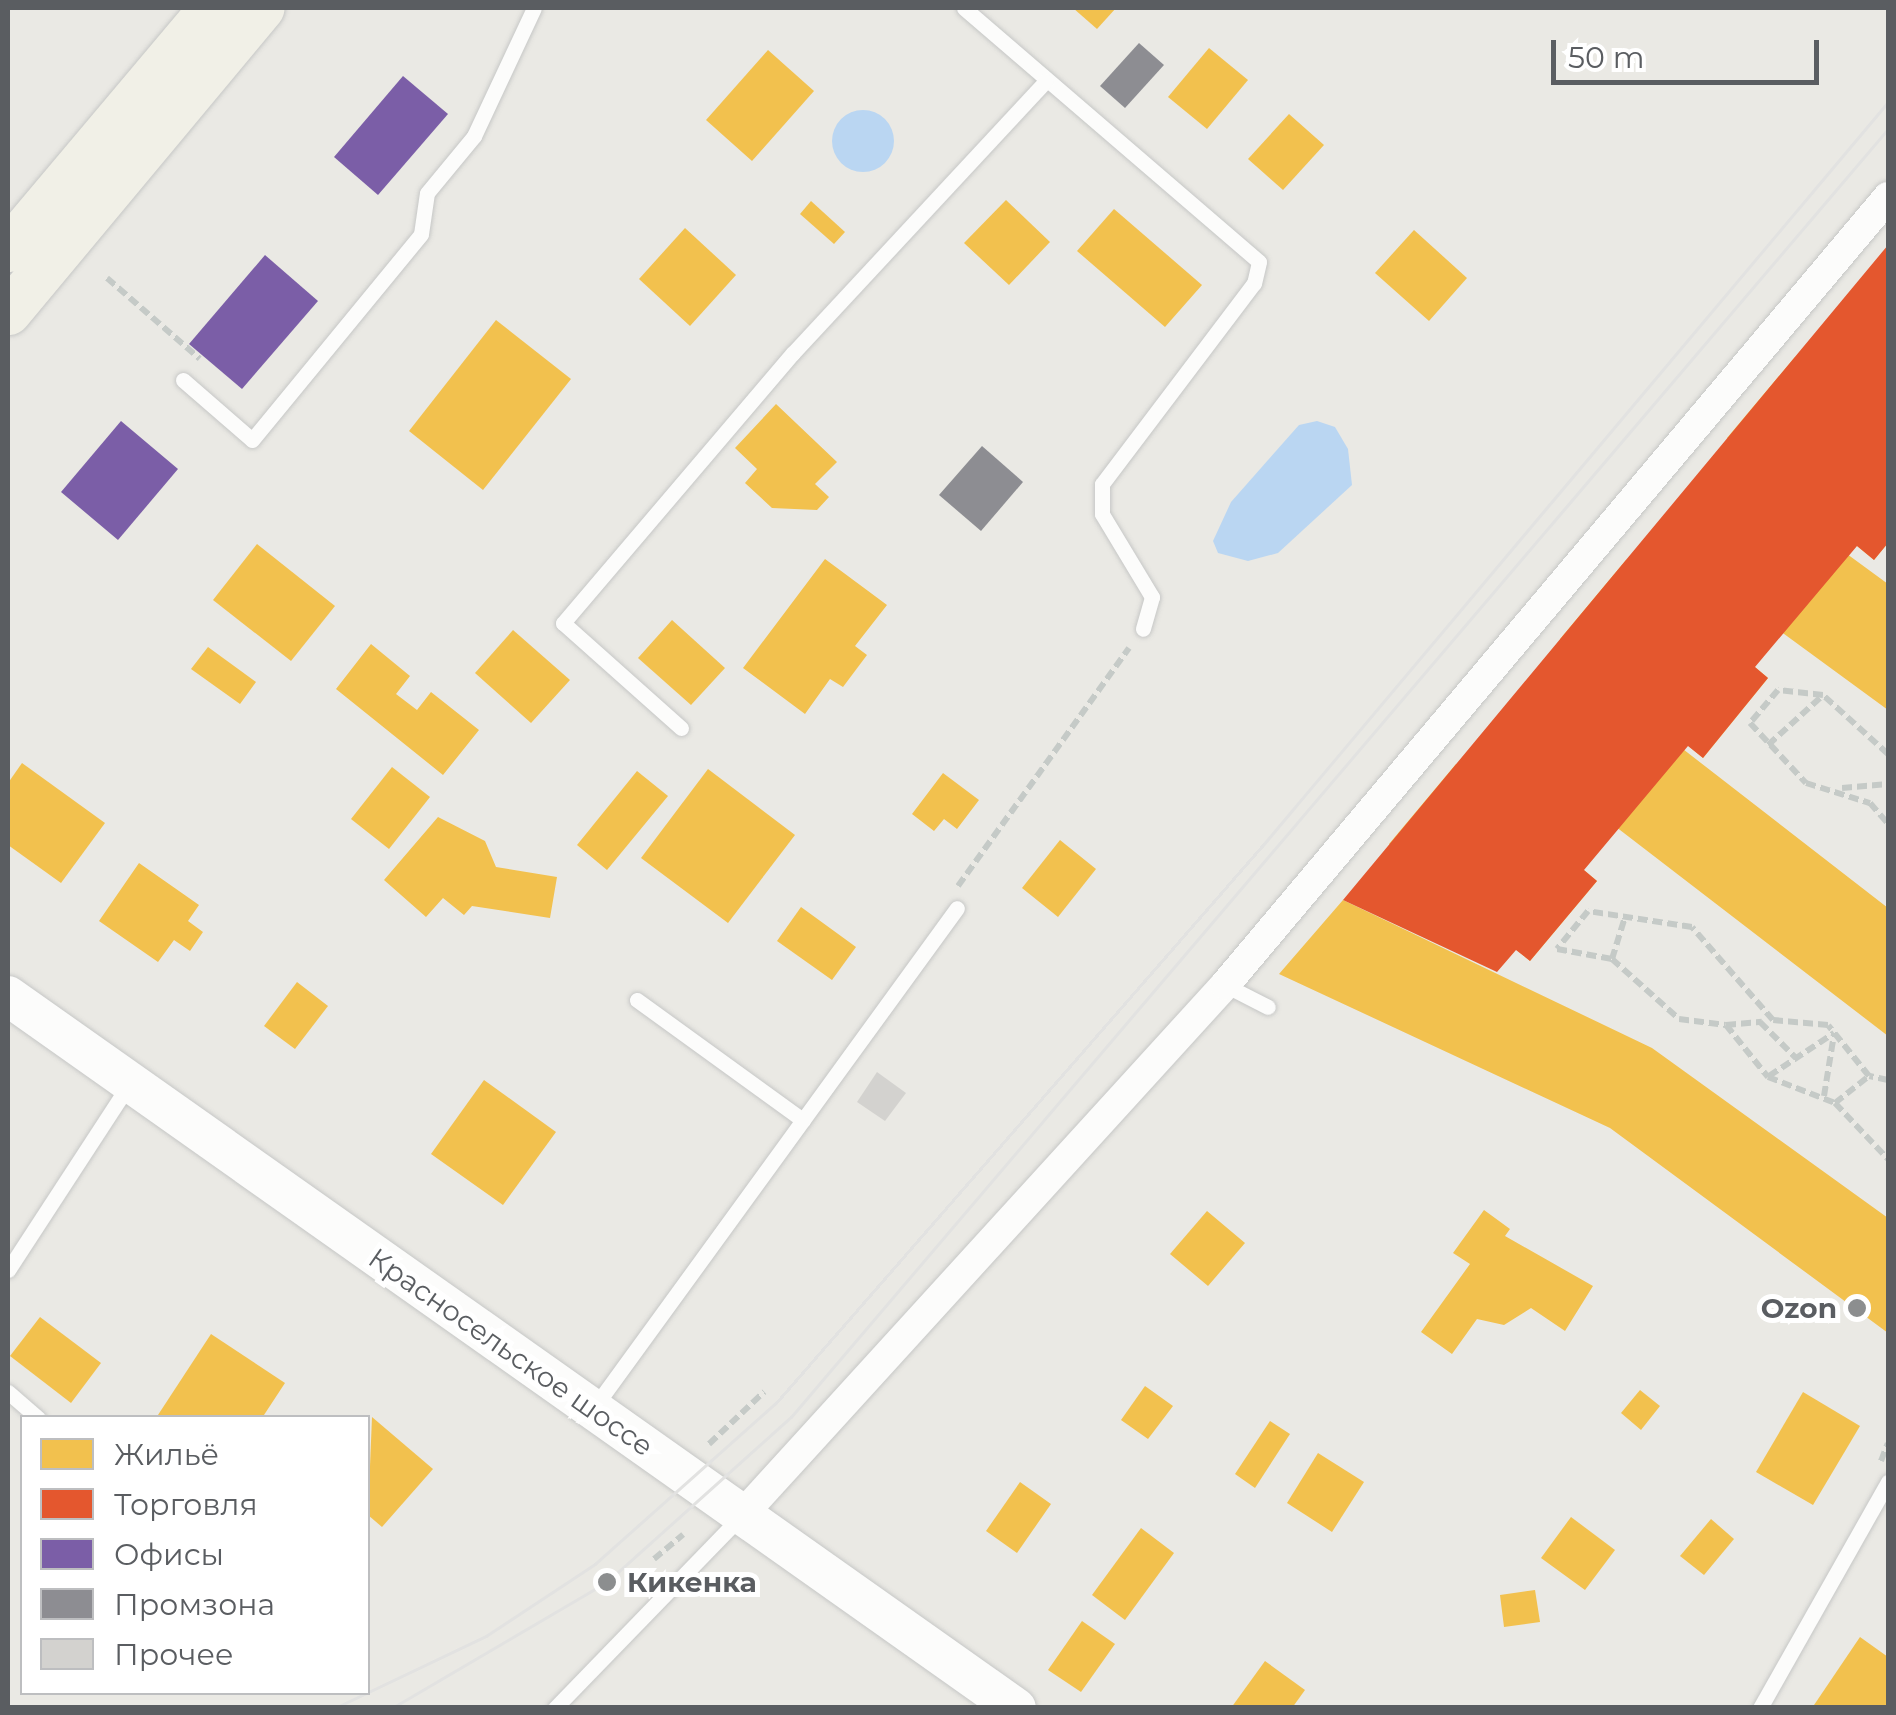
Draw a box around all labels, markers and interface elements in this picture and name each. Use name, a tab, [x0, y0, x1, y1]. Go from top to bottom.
scale bar	[1556, 20, 1824, 82]
text: 50 m	[1568, 39, 1645, 76]
street label: Красносельское шоссе	[362, 1241, 660, 1463]
place label: Ozon	[1761, 1291, 1837, 1325]
marker: Ozon	[1846, 1297, 1868, 1319]
legend	[20, 1415, 370, 1695]
text: Жильё	[114, 1436, 219, 1473]
text: Торговля	[114, 1486, 258, 1523]
text: Офисы	[114, 1536, 224, 1573]
place label: Кикенка	[627, 1565, 757, 1599]
marker: Кикенка	[596, 1571, 618, 1593]
text: Промзона	[114, 1586, 275, 1623]
text: Прочее	[114, 1636, 233, 1673]

